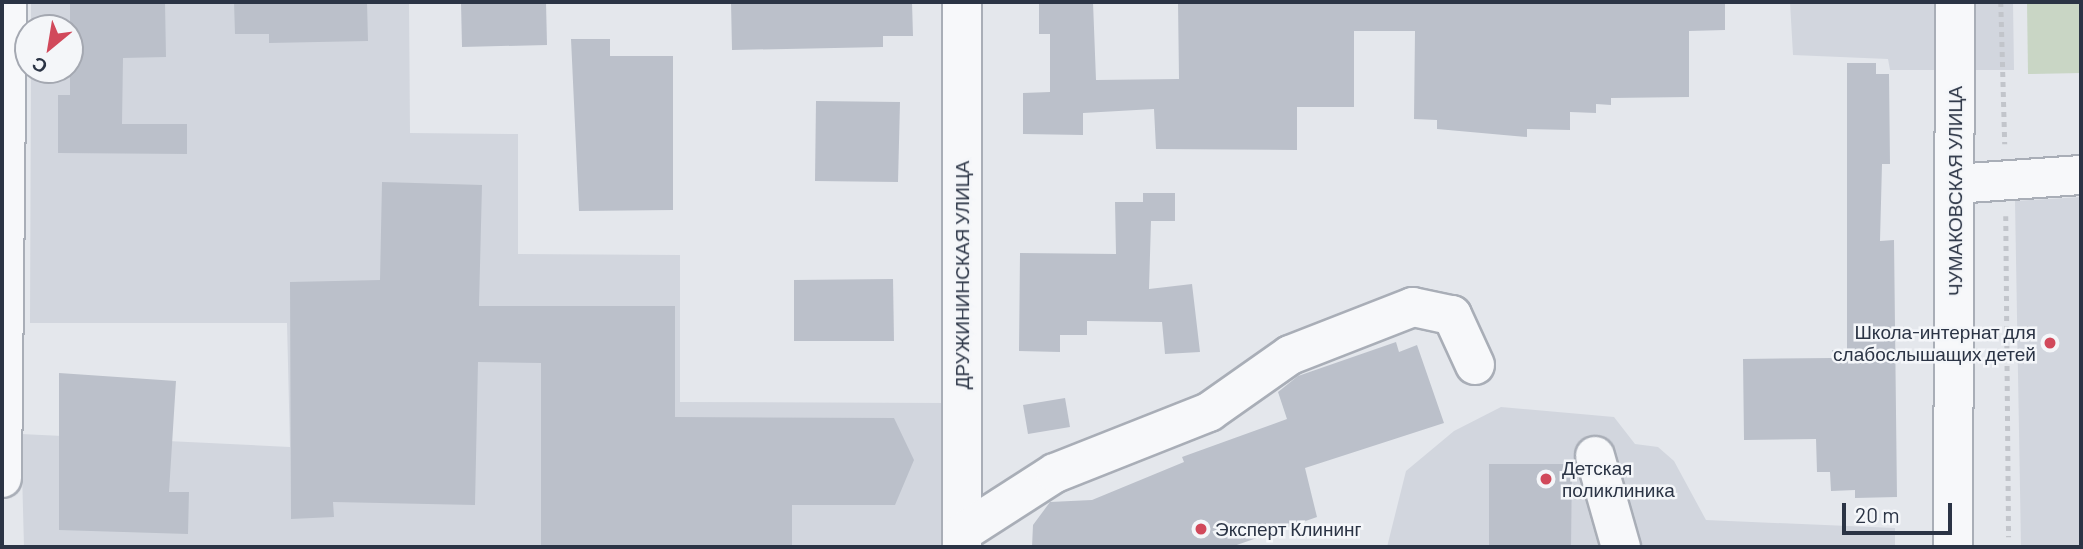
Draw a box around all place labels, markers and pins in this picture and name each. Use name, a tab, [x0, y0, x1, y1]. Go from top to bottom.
place label: Школа-интернат для слабослышащих детей	[1833, 321, 2036, 365]
marker: Школа-интернат для слабослышащих детей	[2042, 335, 2058, 351]
place label: Детская поликлиника	[1562, 457, 1675, 501]
marker: Детская поликлиника	[1536, 469, 1556, 489]
place label: Эксперт Клининг	[1215, 518, 1361, 540]
marker: Эксперт Клининг	[1193, 521, 1209, 537]

